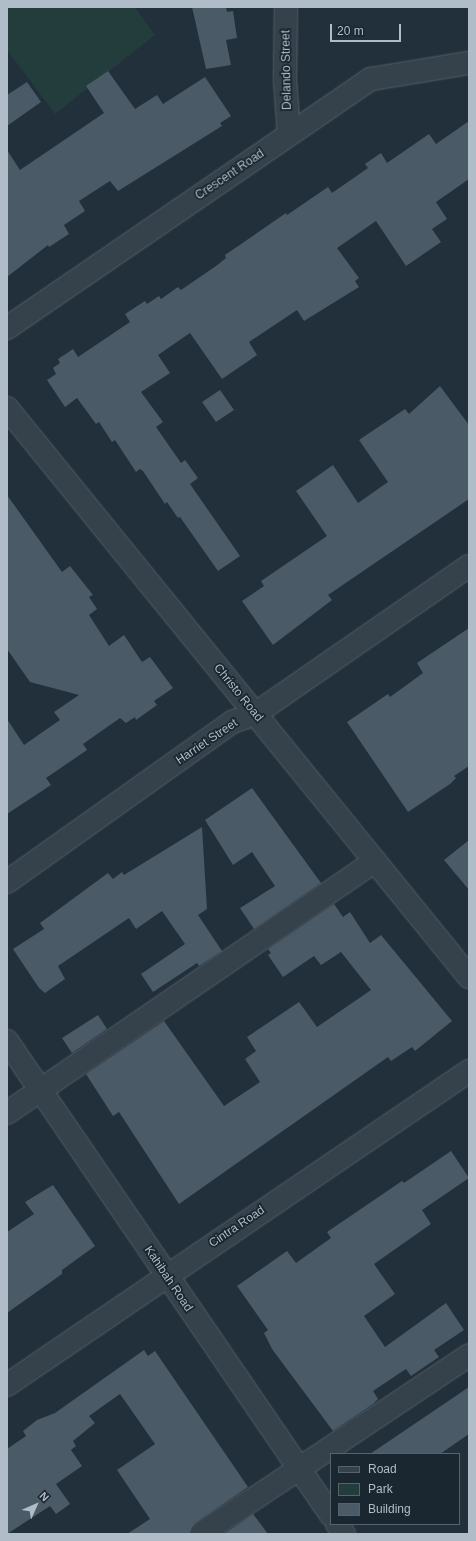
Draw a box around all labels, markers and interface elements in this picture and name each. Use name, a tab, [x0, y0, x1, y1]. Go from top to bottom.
scale bar	[332, 16, 403, 42]
text: 20 m	[337, 24, 364, 38]
street label: Delando Street	[279, 30, 295, 110]
street label: Crescent Road	[193, 147, 267, 203]
street label: Christo Road	[210, 661, 266, 725]
street label: Harriet Street	[173, 716, 241, 768]
street label: Cintra Road	[206, 1203, 268, 1251]
street label: Kahibah Road	[141, 1243, 195, 1315]
legend	[330, 1453, 460, 1525]
text: Road	[368, 1462, 397, 1476]
text: Park	[368, 1482, 393, 1496]
north arrow	[16, 1485, 56, 1525]
text: N	[37, 1489, 52, 1504]
text: Building	[368, 1502, 411, 1516]

